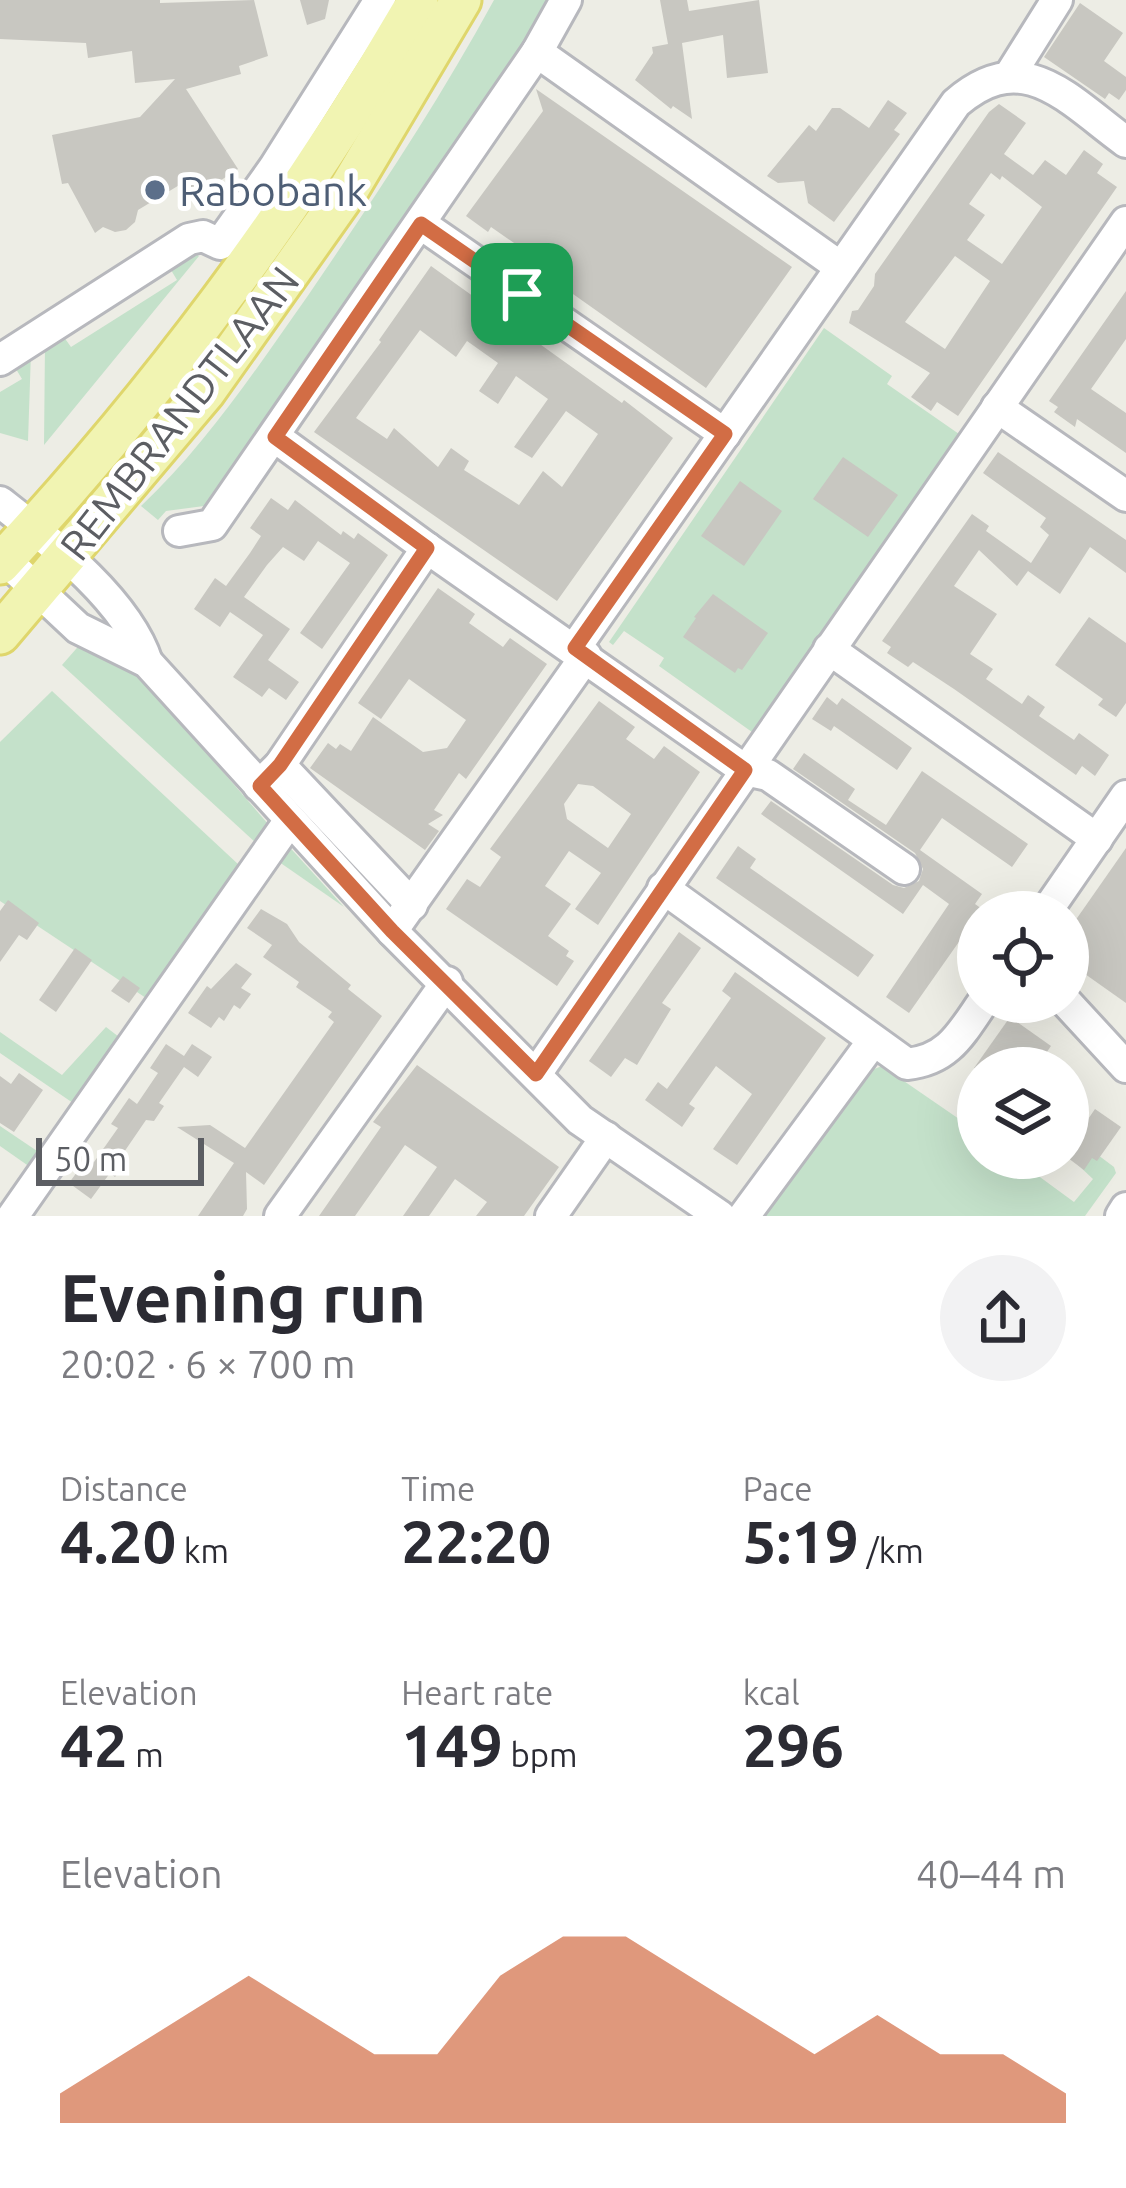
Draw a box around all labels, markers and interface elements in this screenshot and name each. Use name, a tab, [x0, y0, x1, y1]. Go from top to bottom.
place label: Rabobank	[179, 167, 367, 214]
marker: Rabobank	[142, 177, 168, 203]
pin	[471, 243, 573, 345]
street label: REMBRANDTLAAN	[50, 257, 308, 569]
icon: arrive	[489, 261, 555, 327]
map controls	[957, 891, 1089, 1179]
button: locate	[957, 891, 1089, 1023]
button: layers	[957, 1047, 1089, 1179]
scale bar	[36, 1132, 204, 1185]
text: 50 m	[54, 1140, 127, 1177]
button: share	[940, 1255, 1066, 1381]
text: Evening run	[60, 1260, 426, 1334]
text: 20:02 · 6 × 700 m	[60, 1342, 355, 1385]
text: Distance	[60, 1470, 188, 1507]
text: Time	[401, 1470, 475, 1507]
text: Pace	[743, 1470, 813, 1507]
text: 4.20	[60, 1507, 176, 1574]
text: 22:20	[401, 1507, 551, 1574]
text: 5:19	[743, 1507, 859, 1574]
text: km	[176, 1532, 229, 1569]
text: /km	[859, 1532, 924, 1569]
text: Elevation	[60, 1674, 198, 1711]
text: Heart rate	[401, 1674, 553, 1711]
text: kcal	[743, 1674, 800, 1711]
text: 42	[60, 1711, 128, 1778]
text: 149	[401, 1711, 503, 1778]
text: 296	[743, 1711, 844, 1778]
text: m	[128, 1736, 164, 1773]
text: bpm	[503, 1736, 578, 1773]
text: Elevation	[60, 1852, 223, 1895]
text: 40–44 m	[916, 1852, 1066, 1895]

